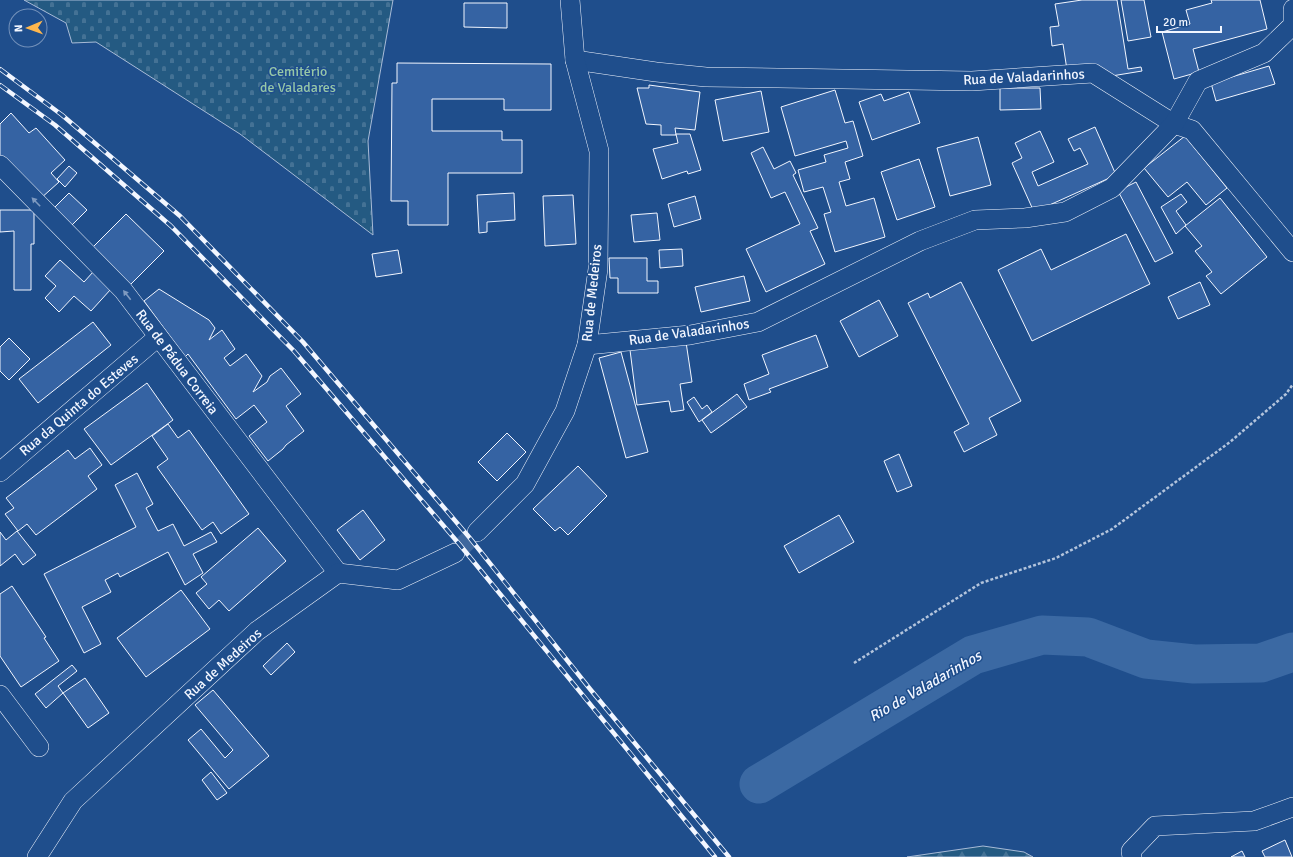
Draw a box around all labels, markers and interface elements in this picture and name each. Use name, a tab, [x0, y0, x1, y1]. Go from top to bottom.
north arrow	[8, 8, 48, 48]
scale bar	[1157, 8, 1221, 34]
text: 20 m	[1163, 15, 1188, 30]
text: N	[12, 24, 25, 32]
park label: Cemitério de Valadares	[260, 63, 336, 96]
street label: Rua de Valadarinhos	[963, 65, 1085, 89]
one-way arrow	[31, 197, 41, 207]
street label: Rua de Medeiros	[578, 243, 606, 343]
one-way arrow	[122, 289, 131, 300]
street label: Rua de Pádua Correia	[132, 306, 222, 418]
street label: Rua de Valadarinhos	[628, 315, 750, 349]
street label: Rua da Quinta do Esteves	[16, 350, 142, 460]
street label: Rua de Medeiros	[181, 625, 265, 703]
water label: Rio de Valadarinhos	[866, 646, 986, 725]

